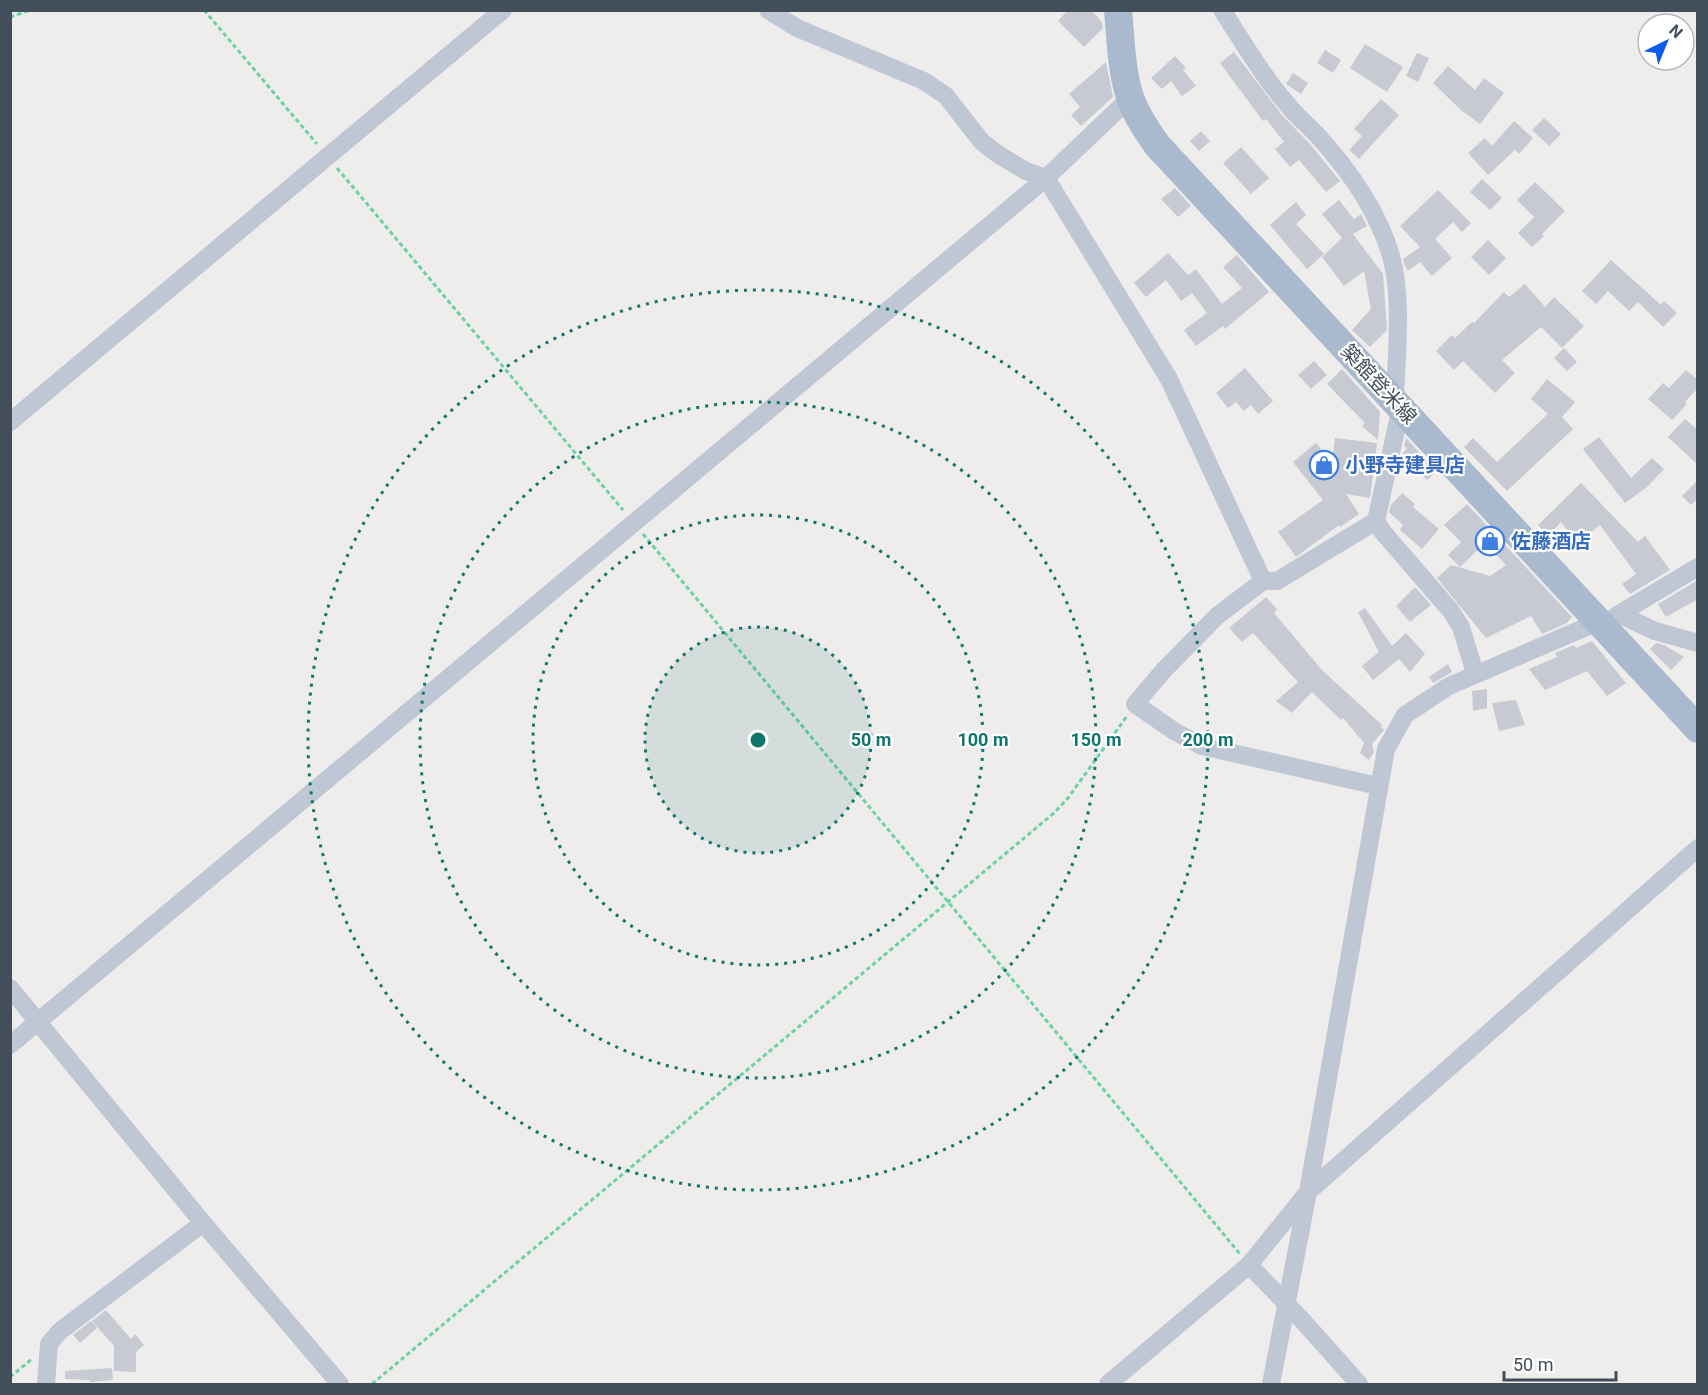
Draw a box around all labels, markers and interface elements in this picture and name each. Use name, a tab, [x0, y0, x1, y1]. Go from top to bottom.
north arrow	[1636, 12, 1696, 72]
text: N	[1665, 21, 1686, 42]
street label: 築館登米線	[1336, 339, 1422, 429]
shop icon: 小野寺建具店	[1308, 449, 1340, 481]
place label: 小野寺建具店	[1345, 453, 1465, 477]
shop icon: 佐藤酒店	[1474, 525, 1506, 557]
place label: 佐藤酒店	[1511, 529, 1591, 553]
text: 50 m	[851, 729, 891, 750]
text: 100 m	[957, 729, 1009, 750]
text: 150 m	[1070, 729, 1122, 750]
text: 200 m	[1182, 729, 1234, 750]
centre of rings	[748, 730, 768, 750]
scale bar	[1504, 1344, 1616, 1382]
text: 50 m	[1513, 1354, 1553, 1375]

